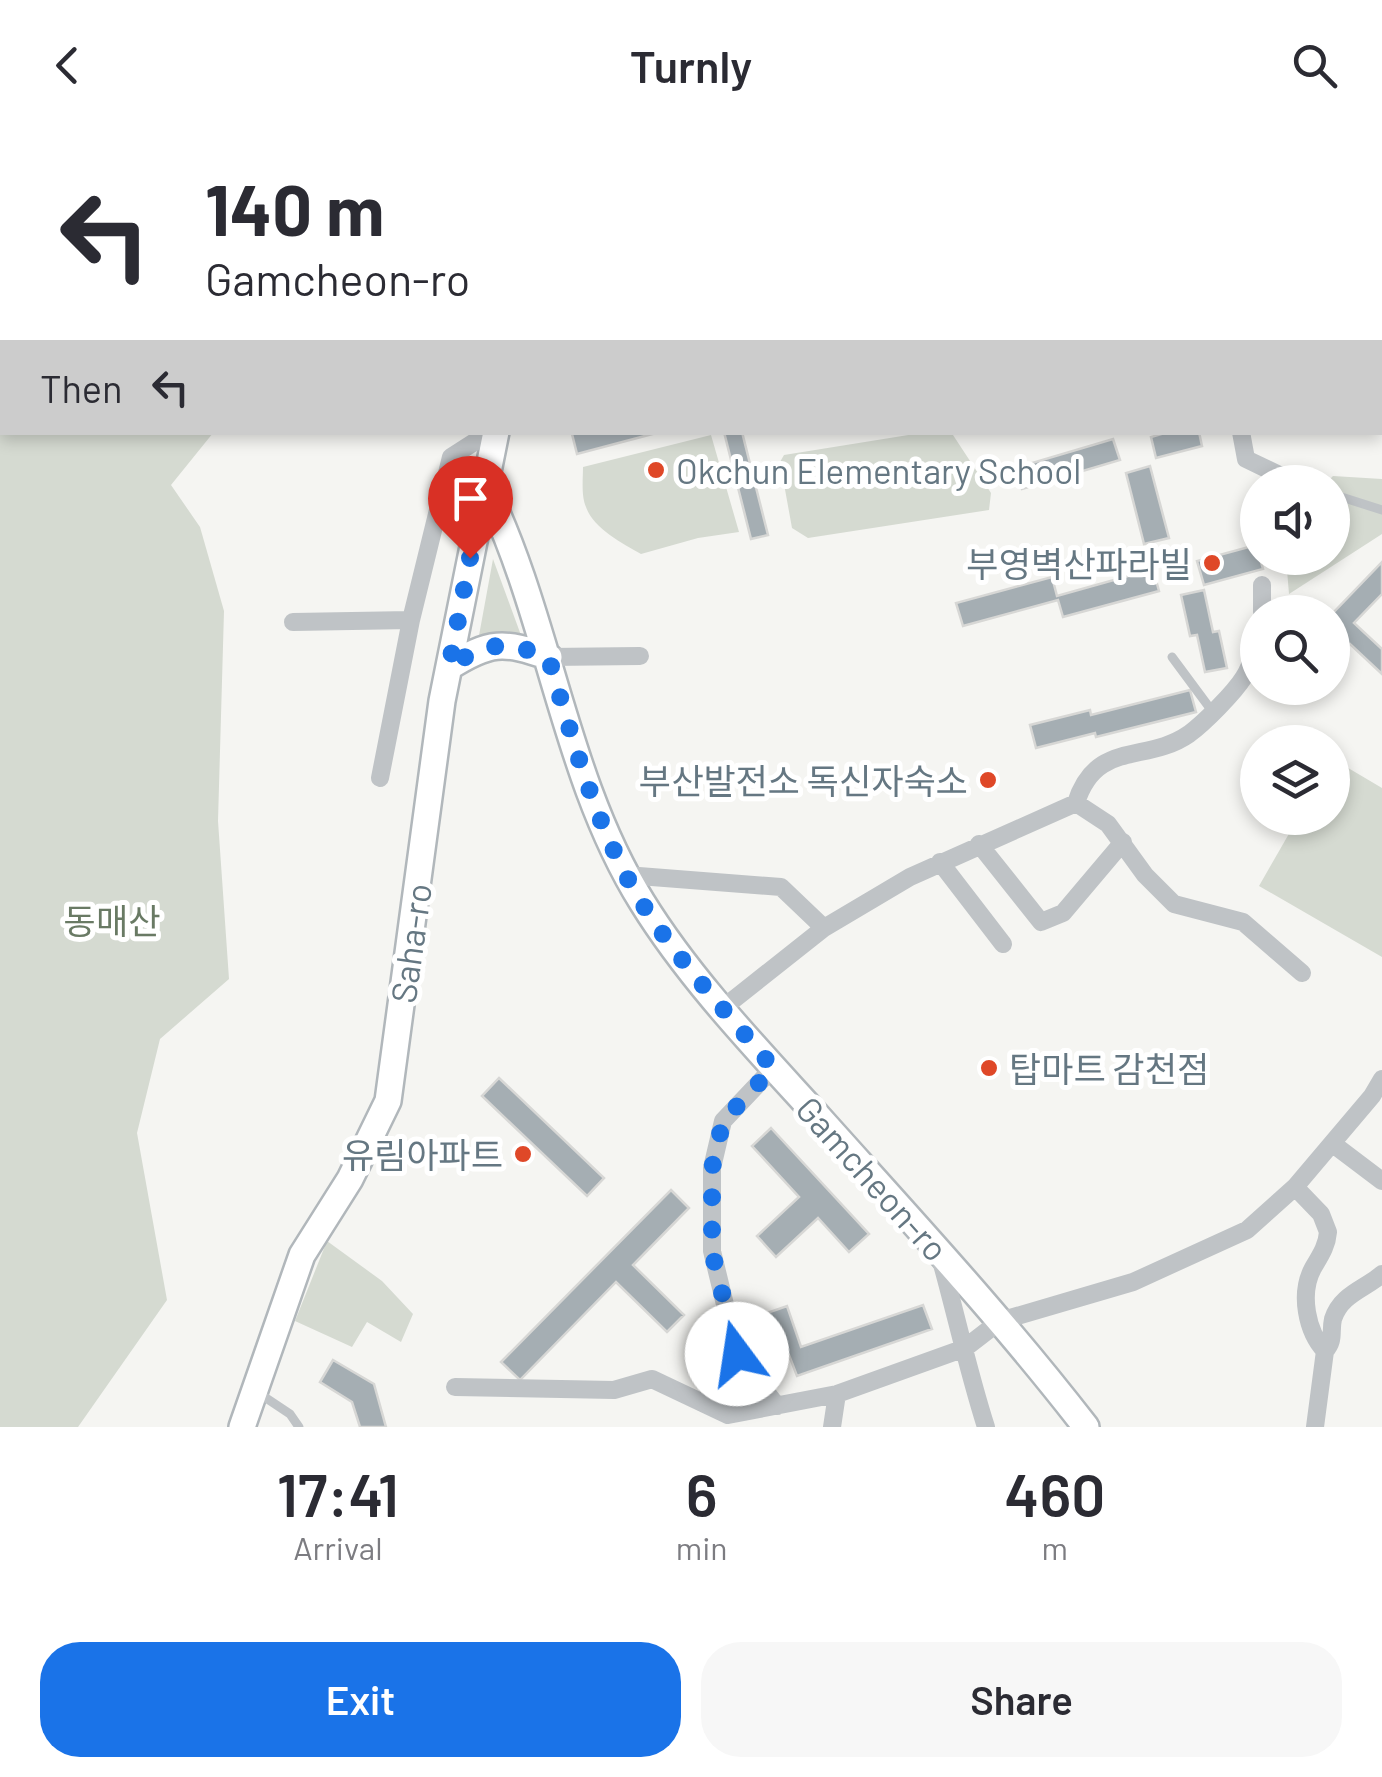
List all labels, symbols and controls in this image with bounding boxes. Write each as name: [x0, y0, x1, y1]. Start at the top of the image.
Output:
icon: back: [40, 38, 95, 93]
text: Turnly: [630, 38, 752, 92]
icon: search: [1287, 38, 1342, 93]
text: 140 m: [205, 166, 384, 250]
icon: left: [40, 170, 170, 300]
text: Gamcheon-ro: [205, 251, 470, 305]
icon: left: [143, 360, 198, 415]
text: Then: [40, 365, 123, 411]
place label: Okchun Elementary School: [676, 449, 1081, 491]
pin: [428, 456, 513, 559]
marker: Okchun Elementary School: [645, 459, 667, 481]
map controls: [1240, 465, 1350, 835]
button: sound: [1240, 465, 1350, 575]
icon: arrive: [443, 471, 498, 526]
place label: 부영벽산파라빌: [967, 542, 1192, 584]
marker: 부영벽산파라빌: [1201, 552, 1223, 574]
button: search: [1240, 595, 1350, 705]
button: layers: [1240, 725, 1350, 835]
place label: 부산발전소 독신자숙소: [639, 759, 968, 801]
marker: 부산발전소 독신자숙소: [977, 769, 999, 791]
street label: Saha-ro: [381, 880, 439, 1006]
park label: 동매산: [64, 899, 160, 941]
place label: 탑마트 감천점: [1009, 1047, 1209, 1089]
marker: 탑마트 감천점: [978, 1057, 1000, 1079]
street label: Gamcheon-ro: [788, 1087, 958, 1269]
place label: 유림아파트: [342, 1133, 503, 1175]
marker: 유림아파트: [512, 1143, 534, 1165]
position arrow: [685, 1302, 789, 1406]
text: 17:41: [277, 1457, 399, 1529]
text: 6: [686, 1457, 718, 1529]
text: 460: [1004, 1457, 1105, 1529]
text: Arrival: [293, 1528, 383, 1566]
text: min: [676, 1528, 728, 1566]
text: m: [1042, 1528, 1068, 1566]
button: Exit: [40, 1642, 681, 1757]
button: Share: [701, 1642, 1342, 1757]

